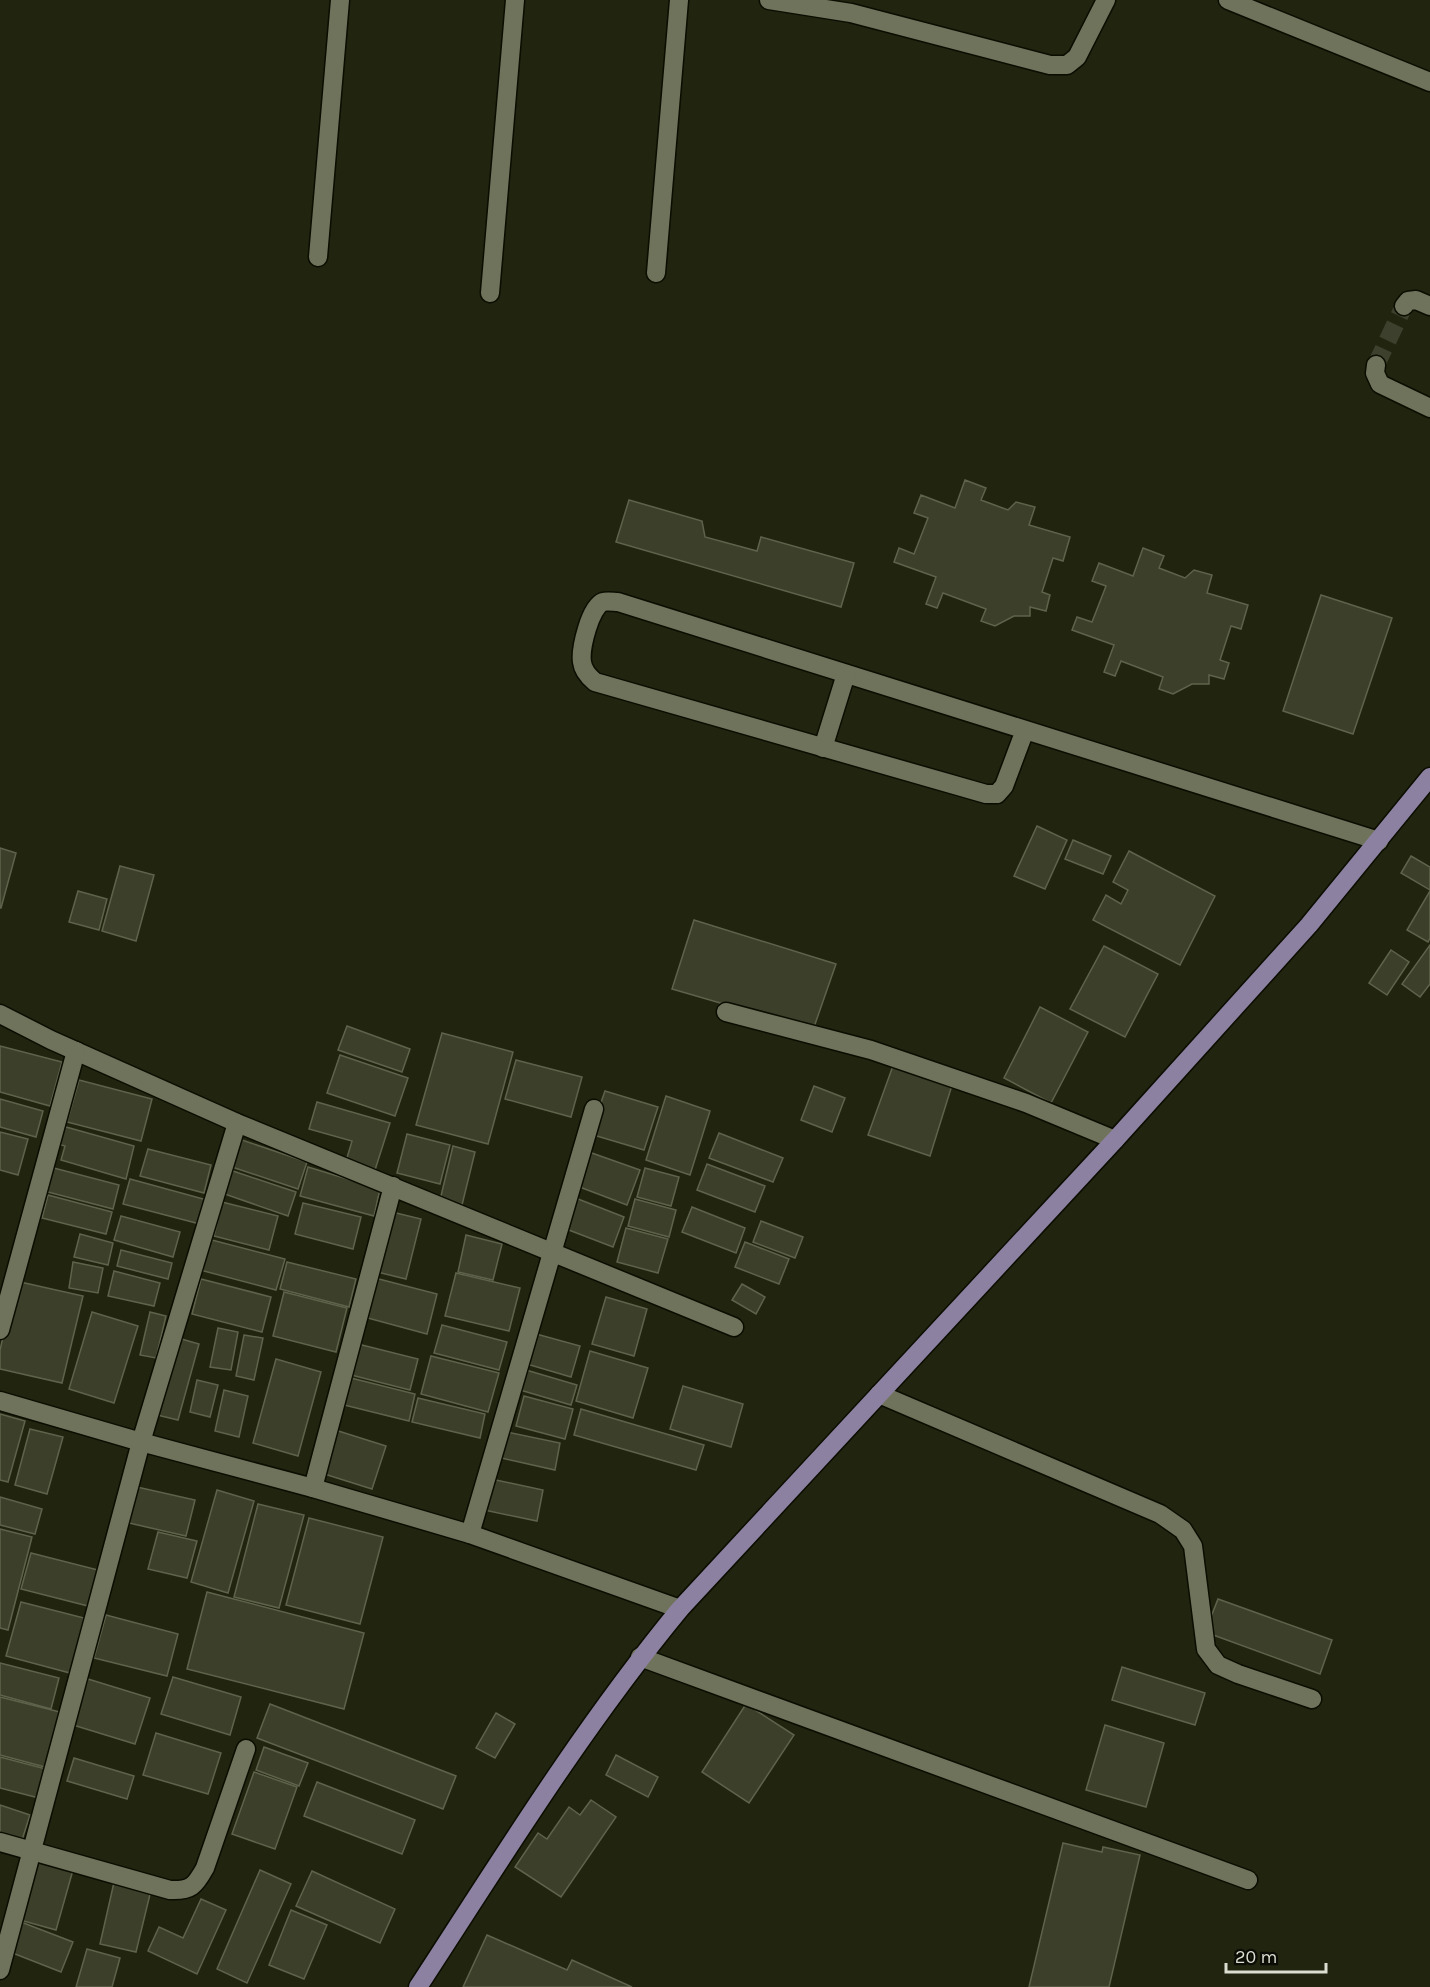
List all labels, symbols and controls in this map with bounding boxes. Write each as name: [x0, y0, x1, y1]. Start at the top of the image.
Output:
scale bar: [1226, 1936, 1326, 1974]
text: 20 m: [1235, 1946, 1277, 1968]

